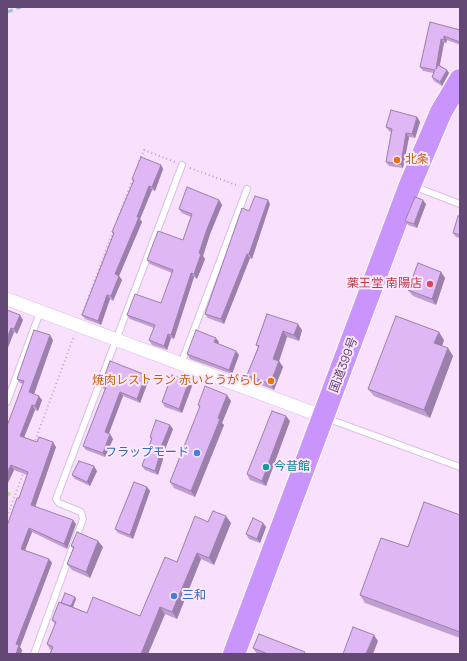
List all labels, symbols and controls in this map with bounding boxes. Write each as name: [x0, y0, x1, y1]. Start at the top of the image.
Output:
place label: 北条: [405, 153, 429, 167]
marker: 北条: [392, 155, 402, 165]
place label: 薬王堂 南陽店: [347, 277, 422, 291]
marker: 薬王堂 南陽店: [425, 279, 435, 289]
street label: 国道399号: [327, 335, 361, 395]
place label: 焼肉レストラン 赤いとうがらし: [92, 374, 263, 388]
marker: 焼肉レストラン 赤いとうがらし: [266, 376, 276, 386]
place label: フラップモード: [105, 446, 189, 460]
marker: フラップモード: [192, 448, 202, 458]
place label: 今昔館: [274, 460, 310, 474]
marker: 今昔館: [261, 462, 271, 472]
place label: 三和: [182, 589, 206, 603]
marker: 三和: [169, 591, 179, 601]

